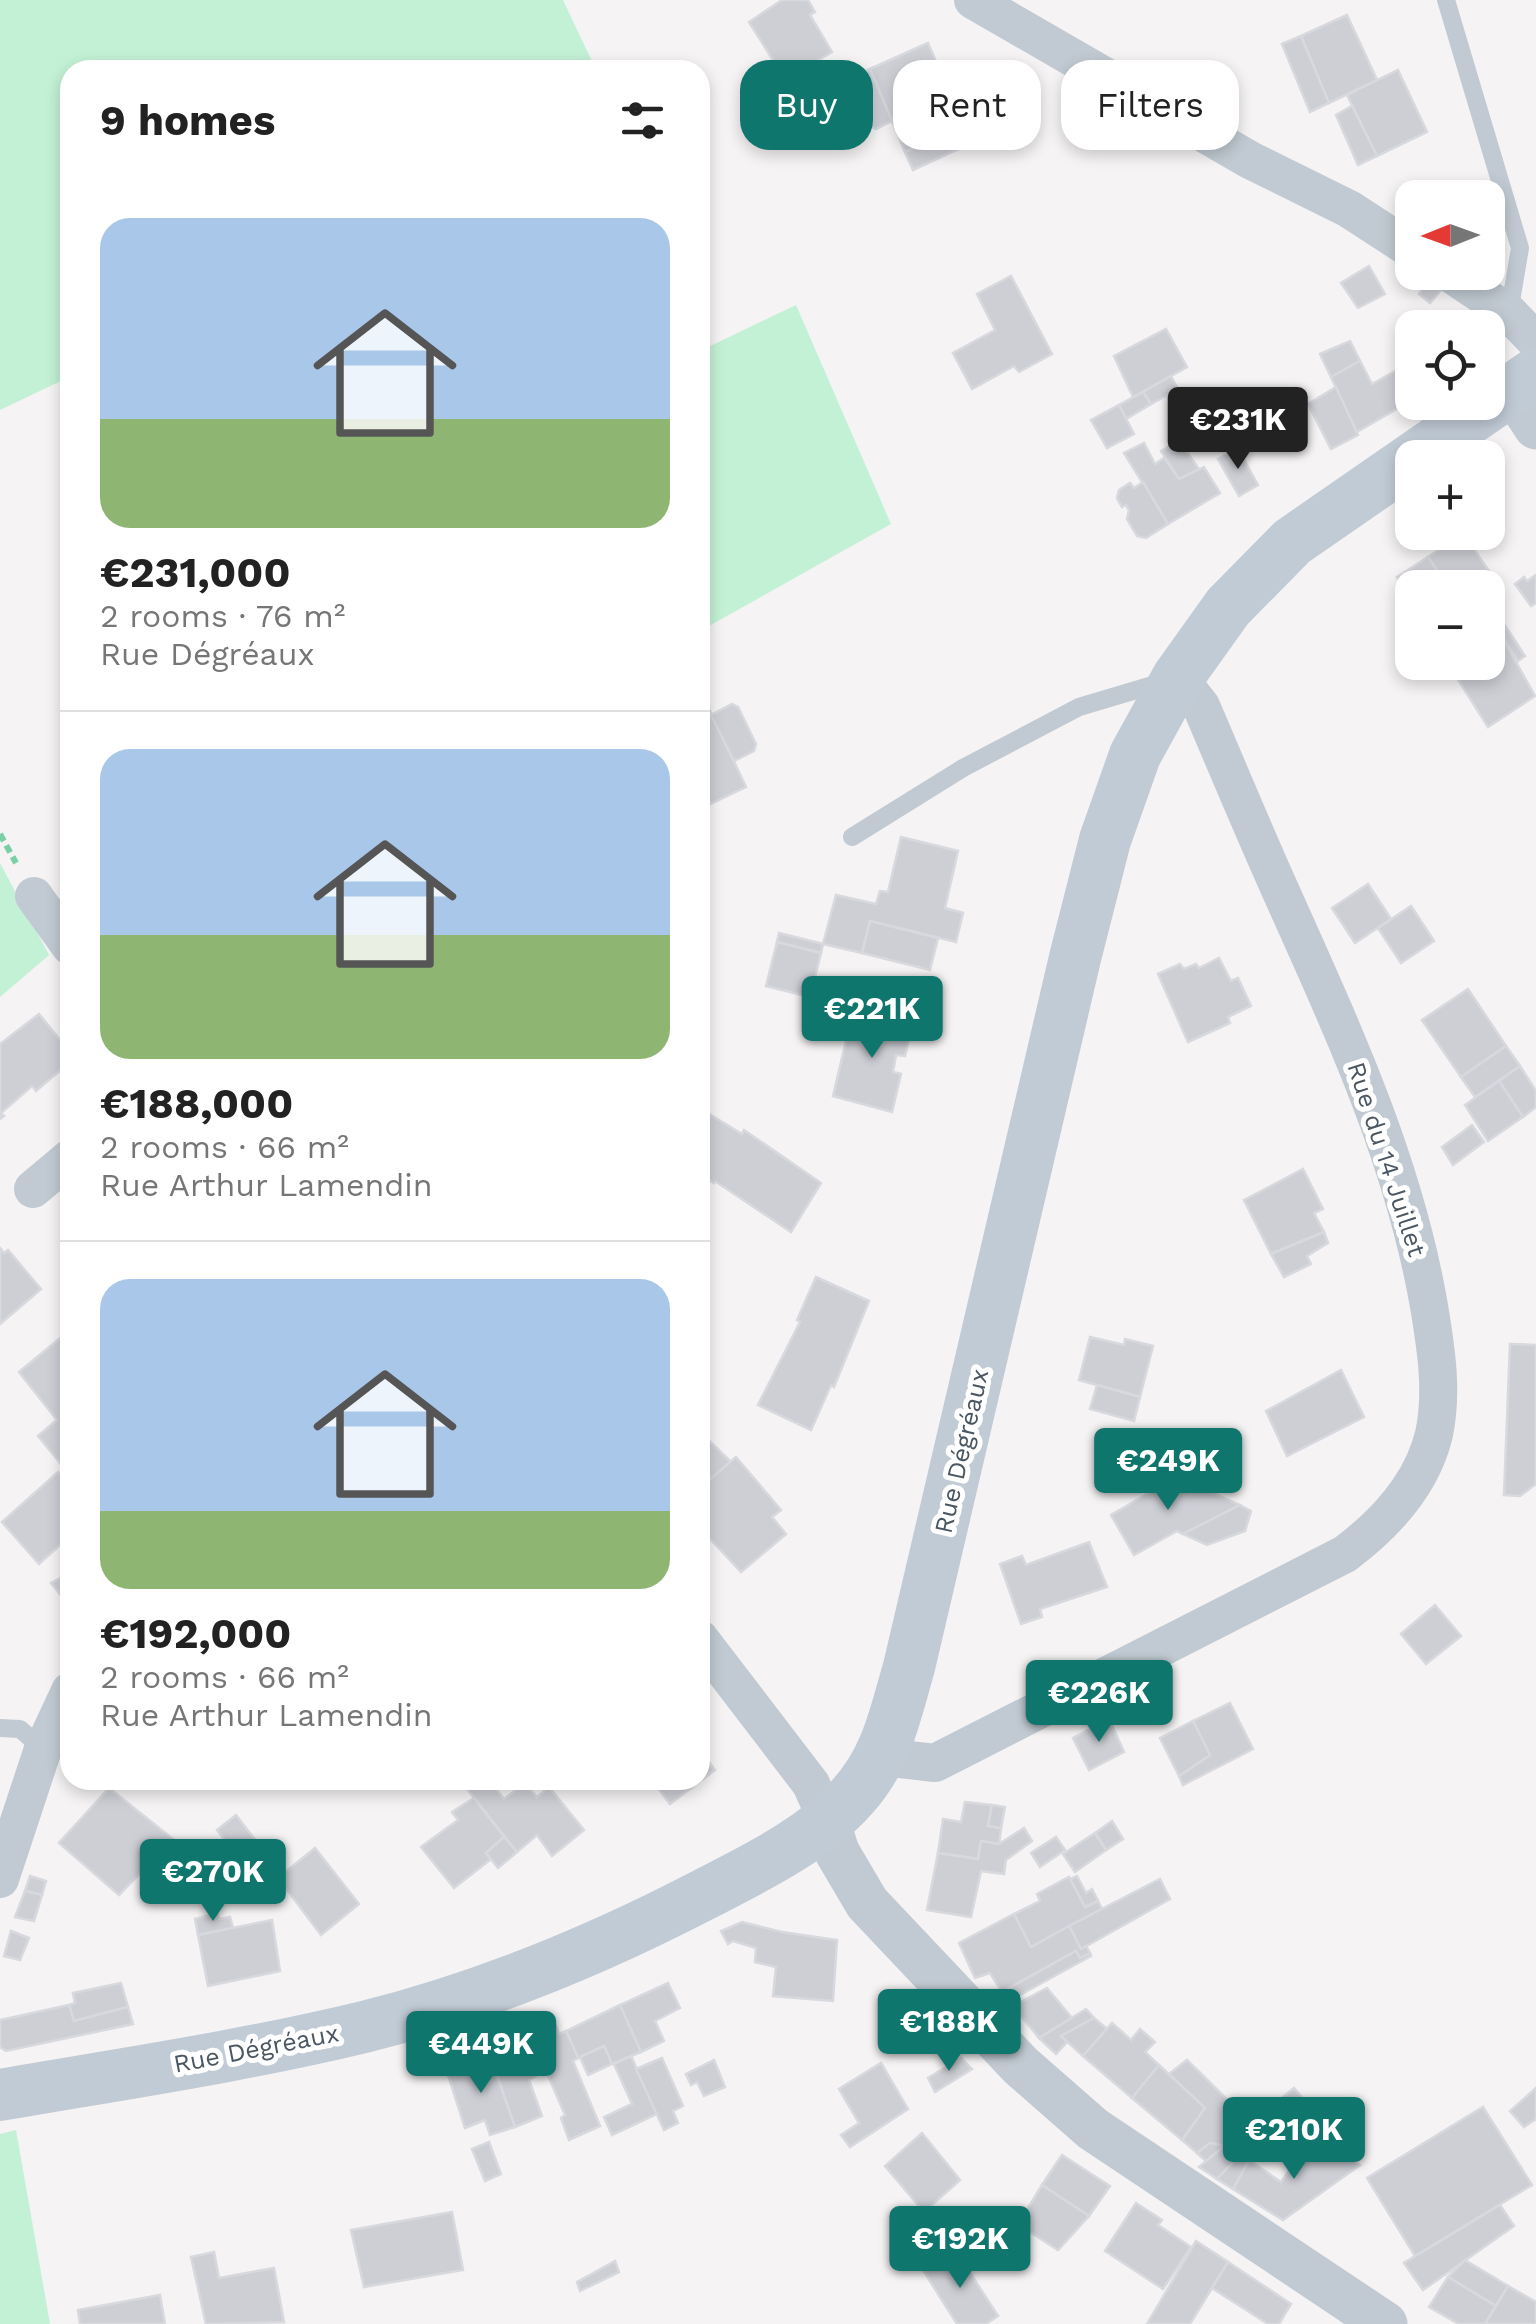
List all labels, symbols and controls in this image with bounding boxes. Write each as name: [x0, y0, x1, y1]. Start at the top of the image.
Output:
chip: Buy: [740, 60, 873, 150]
chip: Rent: [893, 60, 1041, 150]
chip: Filters: [1061, 60, 1239, 150]
icon: filters: [615, 93, 670, 148]
text: 9 homes: [100, 96, 275, 145]
north arrow: [1395, 180, 1505, 290]
map controls: [1395, 180, 1505, 680]
icon: home: [295, 283, 475, 463]
button: locate: [1395, 310, 1505, 420]
pin: €231K: [1168, 387, 1308, 472]
text: €231K: [1190, 400, 1286, 438]
button: +: [1395, 440, 1505, 550]
text: €231,000: [100, 548, 290, 597]
button: −: [1395, 570, 1505, 680]
text: 2 rooms · 76 m²: [100, 597, 346, 635]
text: Rue Dégréaux: [100, 635, 315, 673]
icon: home: [295, 814, 475, 994]
pin: €221K: [802, 976, 942, 1061]
text: €221K: [824, 989, 920, 1027]
street label: Rue du 14 Juillet: [1341, 1058, 1432, 1260]
text: €188,000: [100, 1079, 293, 1128]
text: 2 rooms · 66 m²: [100, 1128, 349, 1166]
text: Rue Arthur Lamendin: [100, 1166, 433, 1204]
icon: home: [295, 1344, 475, 1524]
street label: Rue Dégréaux: [929, 1366, 994, 1536]
pin: €249K: [1098, 1428, 1238, 1513]
text: €249K: [1116, 1441, 1220, 1479]
text: €192,000: [100, 1609, 291, 1658]
text: 2 rooms · 66 m²: [100, 1658, 349, 1696]
pin: €226K: [1029, 1660, 1169, 1745]
text: €226K: [1048, 1673, 1150, 1711]
text: Rue Arthur Lamendin: [100, 1696, 433, 1734]
pin: €270K: [143, 1839, 283, 1924]
text: €270K: [162, 1852, 264, 1890]
pin: €188K: [879, 1989, 1019, 2074]
text: €188K: [900, 2002, 998, 2040]
pin: €449K: [411, 2011, 551, 2096]
street label: Rue Dégréaux: [171, 2018, 341, 2079]
text: €449K: [428, 2024, 534, 2062]
pin: €210K: [1224, 2097, 1364, 2182]
text: €210K: [1245, 2110, 1343, 2148]
pin: €192K: [890, 2206, 1030, 2291]
text: €192K: [911, 2219, 1009, 2257]

